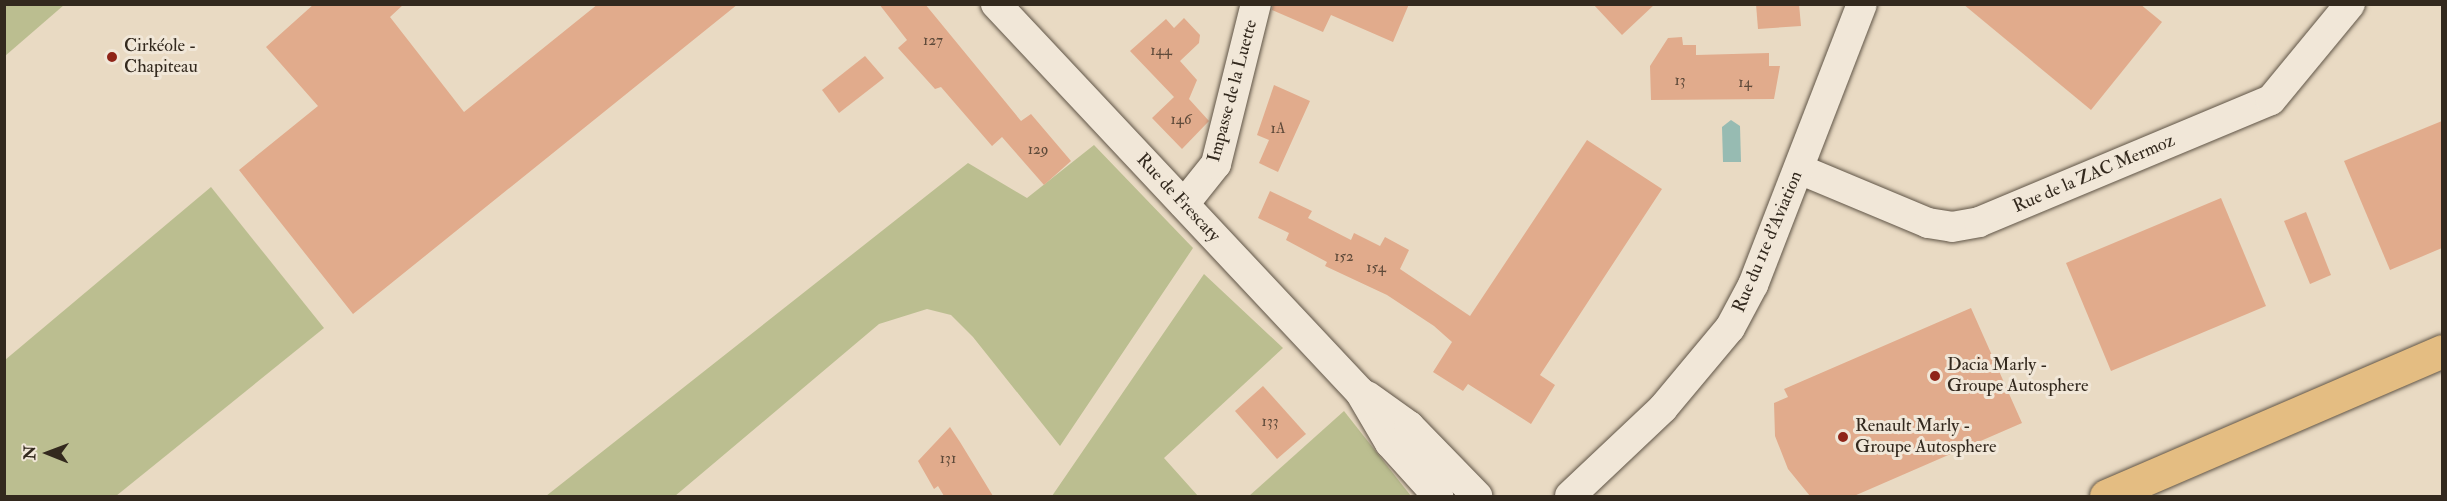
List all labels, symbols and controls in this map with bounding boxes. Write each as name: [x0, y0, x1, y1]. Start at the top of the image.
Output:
street label: Impasse de la Luette: [1204, 18, 1262, 164]
house number: 127: [923, 32, 943, 50]
place label: Cirkéole - Chapiteau: [124, 36, 198, 78]
house number: 144: [1150, 42, 1172, 60]
marker: Cirkéole - Chapiteau: [105, 50, 119, 64]
house number: 13: [1674, 72, 1686, 90]
house number: 14: [1738, 74, 1752, 92]
house number: 146: [1171, 111, 1191, 129]
house number: 1A: [1271, 120, 1285, 138]
street label: Rue de la ZAC Mermoz: [2010, 130, 2178, 218]
house number: 129: [1028, 141, 1048, 159]
street label: Rue de Frescaty: [1132, 149, 1224, 247]
street label: Rue du 11e d'Aviation: [1728, 168, 1808, 316]
house number: 152: [1334, 248, 1354, 266]
house number: 154: [1366, 259, 1386, 277]
place label: Dacia Marly - Groupe Autosphere: [1947, 355, 2089, 398]
marker: Dacia Marly - Groupe Autosphere: [1928, 369, 1942, 383]
house number: 133: [1262, 413, 1278, 431]
place label: Renault Marly - Groupe Autosphere: [1855, 416, 1997, 458]
north arrow: [18, 423, 78, 483]
marker: Renault Marly - Groupe Autosphere: [1836, 430, 1850, 444]
text: N: [20, 445, 40, 460]
house number: 131: [940, 450, 956, 468]

